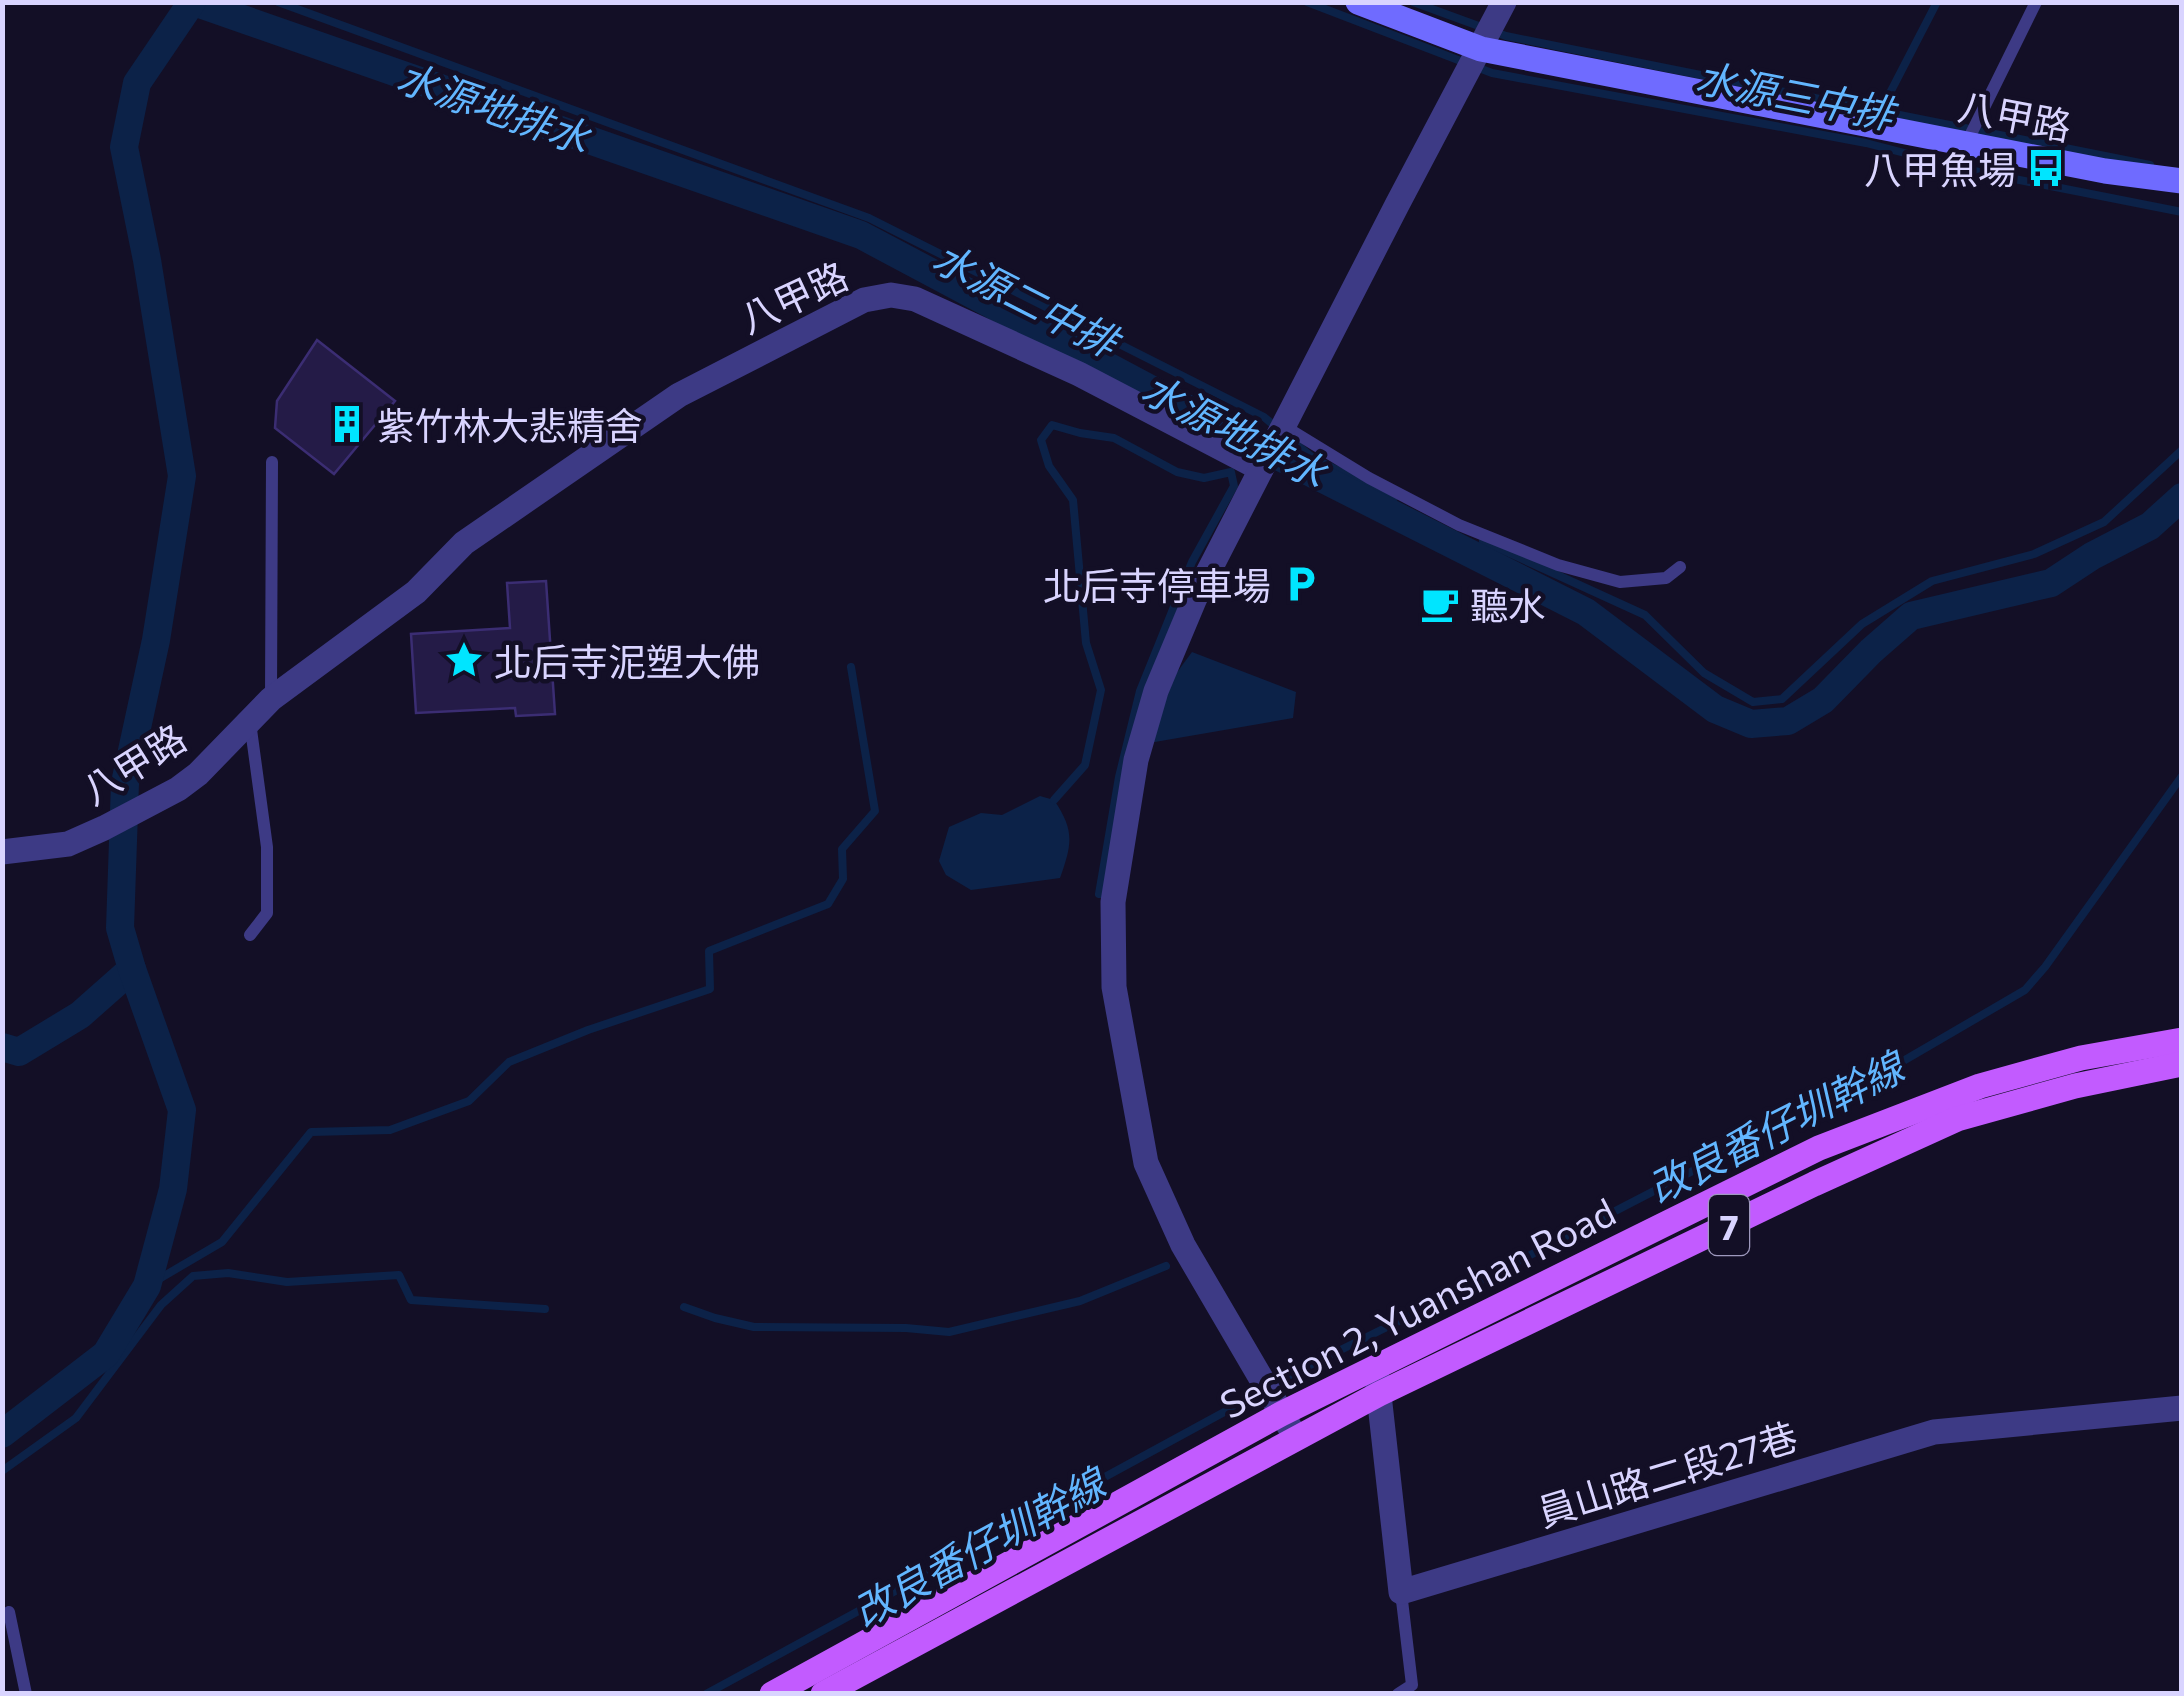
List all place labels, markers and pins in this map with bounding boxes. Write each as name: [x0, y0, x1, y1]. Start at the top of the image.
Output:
place label: 八甲魚場: [1864, 145, 2016, 192]
bus stop icon: 八甲魚場: [2025, 147, 2067, 189]
place label: 紫竹林大悲精舍: [377, 401, 643, 448]
building icon: 紫竹林大悲精舍: [326, 403, 368, 445]
place label: 北后寺停車場: [1043, 561, 1271, 608]
parking icon: 北后寺停車場: [1280, 563, 1322, 605]
place label: 聽水: [1470, 581, 1546, 628]
cafe icon: 聽水: [1419, 583, 1461, 625]
place label: 北后寺泥塑大佛: [494, 637, 760, 684]
place icon: 北后寺泥塑大佛: [443, 639, 485, 681]

